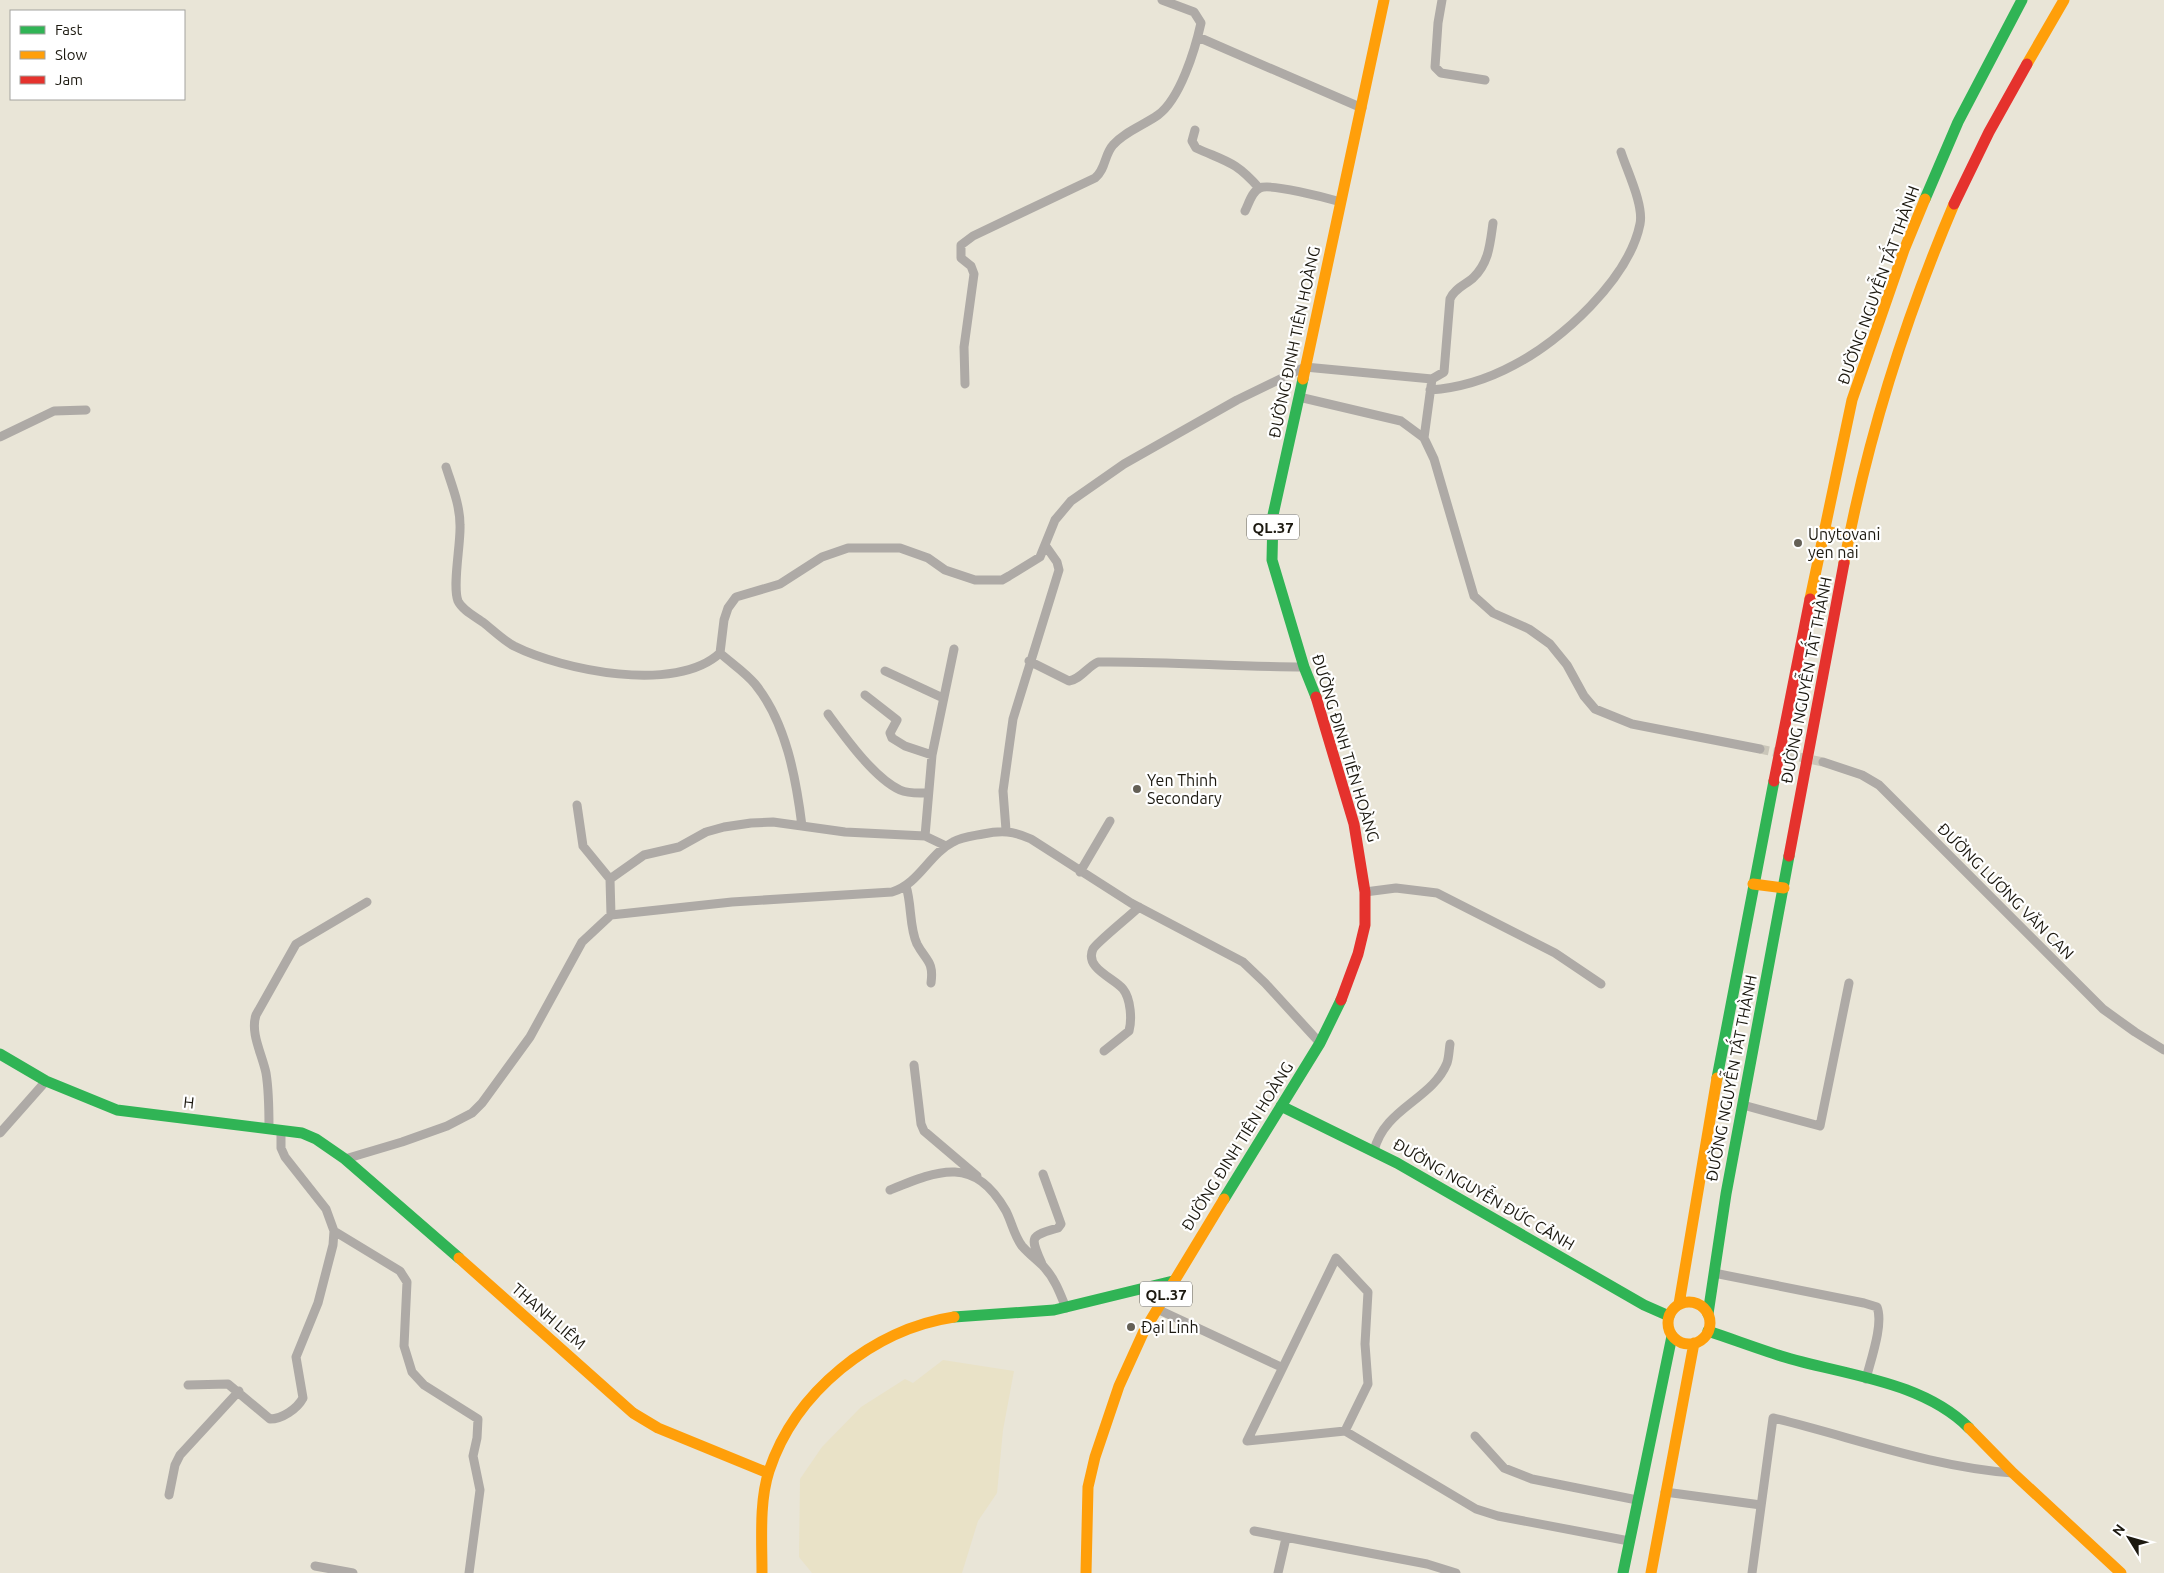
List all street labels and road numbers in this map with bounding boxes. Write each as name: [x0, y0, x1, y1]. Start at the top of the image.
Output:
street label: ĐƯỜNG NGUYỄN TẤT THÀNH: [1829, 181, 1922, 387]
street label: ĐƯỜNG ĐINH TIÊN HOÀNG: [1263, 244, 1323, 440]
road number: QL.37: [1247, 514, 1299, 540]
street label: ĐƯỜNG NGUYỄN TẤT THÀNH: [1772, 574, 1835, 785]
street label: ĐƯỜNG ĐINH TIÊN HOÀNG: [1309, 651, 1385, 844]
street label: ĐƯỜNG LƯƠNG VĂN CAN: [1934, 818, 2079, 963]
street label: ĐƯỜNG NGUYỄN TẤT THÀNH: [1697, 972, 1760, 1183]
street label: ĐƯỜNG ĐINH TIÊN HOÀNG: [1176, 1057, 1296, 1234]
street label: H: [183, 1092, 195, 1112]
street label: ĐƯỜNG NGUYỄN ĐỨC CẢNH: [1390, 1130, 1581, 1253]
street label: THANH LIÊM: [508, 1278, 590, 1353]
road number: QL.37: [1140, 1282, 1192, 1306]

